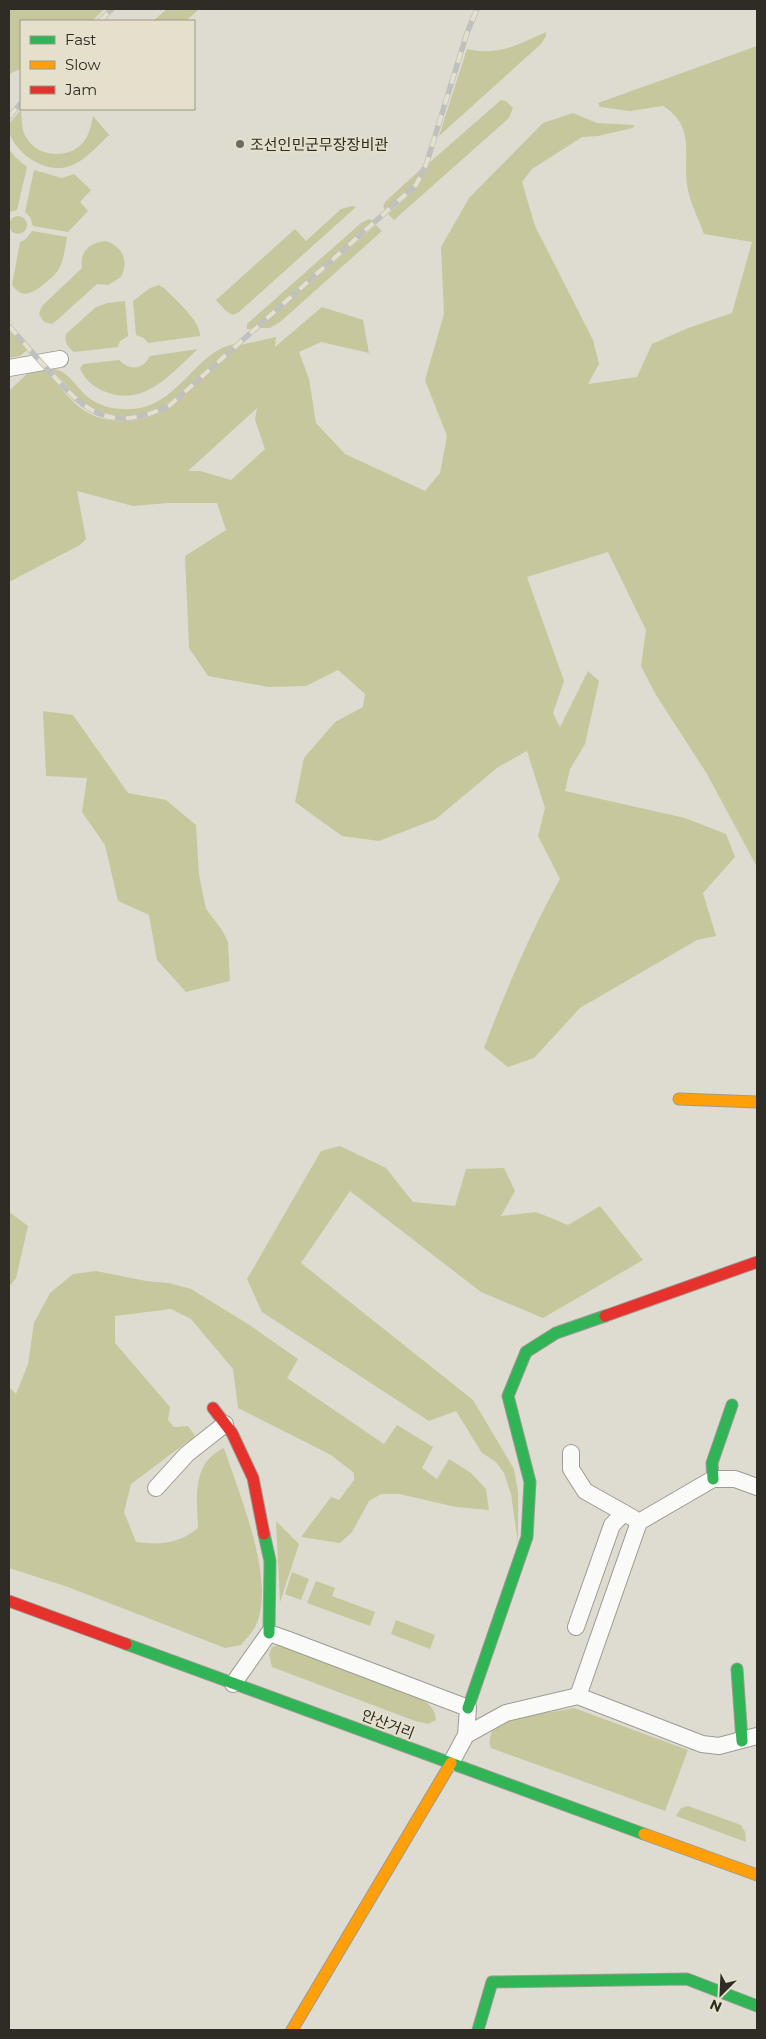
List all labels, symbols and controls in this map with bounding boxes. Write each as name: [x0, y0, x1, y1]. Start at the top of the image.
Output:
legend: [20, 20, 195, 110]
text: Fast: [65, 30, 96, 49]
text: Slow: [65, 55, 101, 74]
text: Jam: [64, 80, 97, 99]
place label: 조선인민군무장장비관: [250, 135, 388, 154]
marker: 조선인민군무장장비관: [234, 138, 246, 150]
street label: 안산거리: [359, 1705, 417, 1743]
north arrow: [696, 1969, 746, 2019]
text: N: [707, 1995, 725, 2016]

